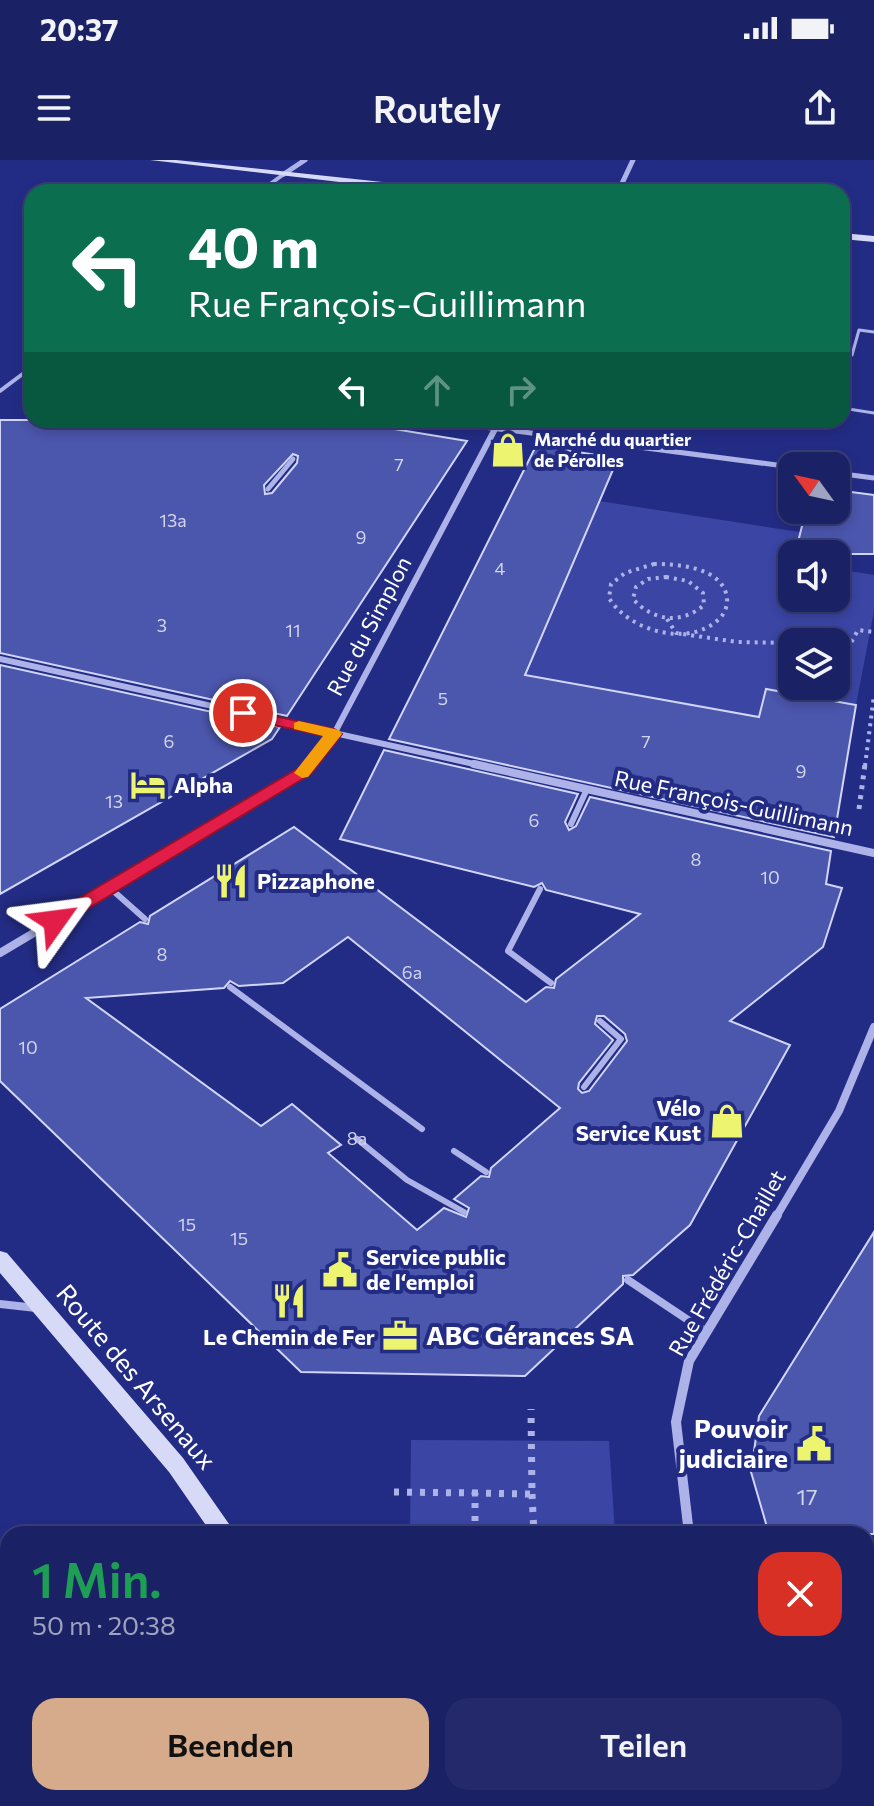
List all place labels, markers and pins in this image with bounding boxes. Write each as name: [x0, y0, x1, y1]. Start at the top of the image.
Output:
place label: Marché du quartier de Pérolles: [534, 428, 692, 471]
shop icon: Marché du quartier de Pérolles: [489, 431, 527, 469]
pin: [209, 679, 277, 747]
hotel icon: Alpha: [129, 766, 167, 804]
place label: Alpha: [174, 771, 233, 798]
restaurant icon: Pizzaphone: [212, 862, 250, 900]
place label: Pizzaphone: [257, 867, 375, 894]
place label: Vélo Service Kust: [576, 1094, 701, 1146]
shop icon: Vélo Service Kust: [708, 1102, 746, 1140]
place label: Service public de l‘emploi: [366, 1243, 506, 1295]
public building icon: Service public de l‘emploi: [321, 1251, 359, 1289]
restaurant icon: Le Chemin de Fer: [270, 1282, 308, 1320]
office icon: ABC Gérances SA: [381, 1317, 419, 1355]
place label: ABC Gérances SA: [426, 1319, 634, 1350]
place label: Le Chemin de Fer: [203, 1323, 375, 1350]
place label: Pouvoir judiciaire: [678, 1412, 788, 1473]
public building icon: Pouvoir judiciaire: [795, 1425, 833, 1463]

